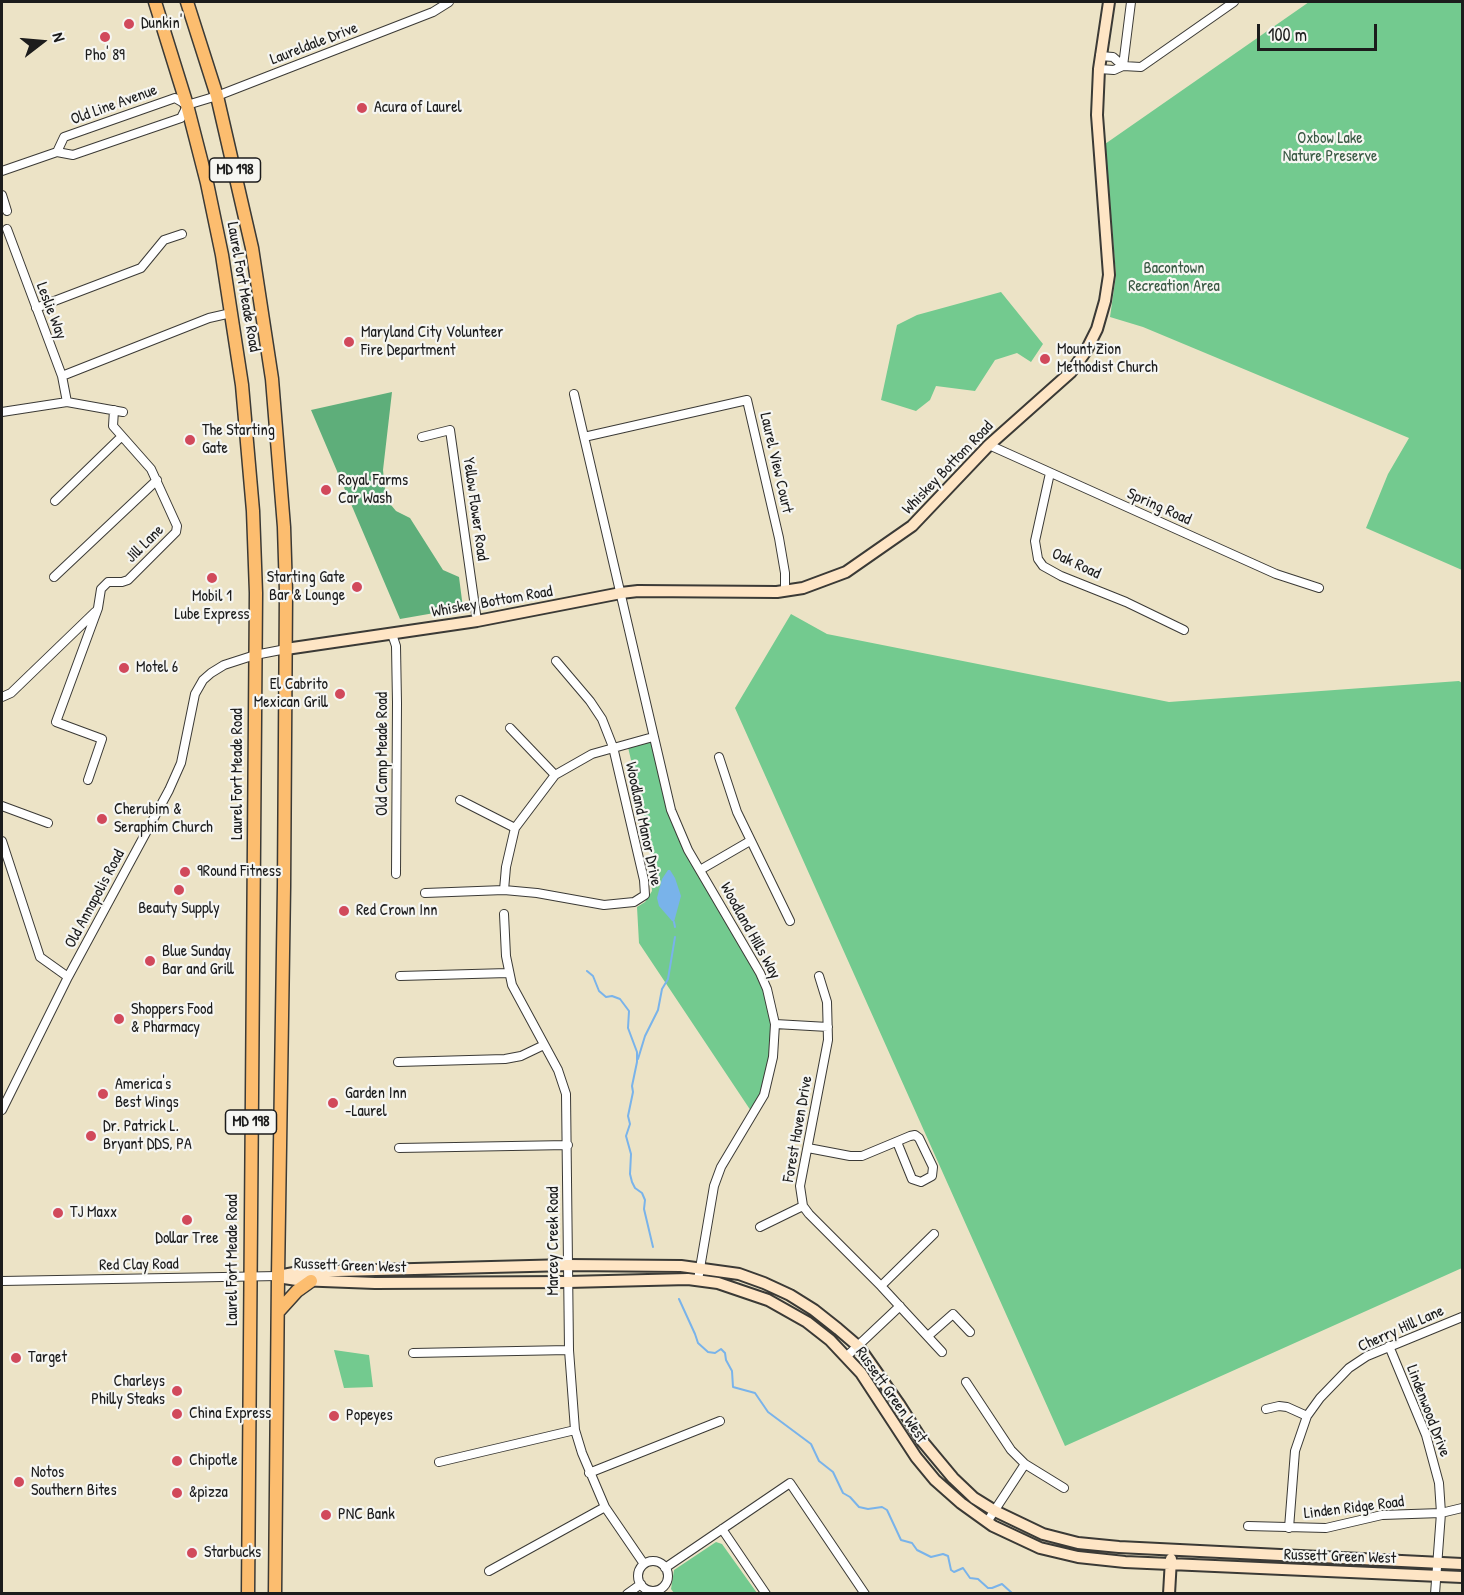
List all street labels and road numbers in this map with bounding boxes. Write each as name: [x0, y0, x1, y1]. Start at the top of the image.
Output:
street label: Laureldale Drive: [267, 18, 361, 70]
street label: Old Line Avenue: [68, 81, 160, 129]
road number: MD 198: [210, 158, 260, 182]
street label: Laurel Fort Meade Road: [222, 221, 264, 353]
street label: Leslie Way: [31, 280, 71, 342]
street label: Laurel View Court: [755, 411, 797, 515]
street label: Whiskey Bottom Road: [899, 417, 997, 519]
street label: Yellow Flower Road: [458, 456, 492, 562]
street label: Spring Road: [1124, 484, 1194, 530]
street label: Jill Lane: [122, 521, 168, 567]
street label: Oak Road: [1049, 544, 1103, 584]
street label: Whiskey Bottom Road: [430, 582, 554, 622]
street label: Old Camp Meade Road: [373, 692, 393, 816]
street label: Laurel Fort Meade Road: [228, 708, 248, 840]
street label: Woodland Manor Drive: [621, 760, 665, 888]
street label: Old Annapolis Road: [61, 846, 129, 952]
street label: Woodland Hills Way: [716, 879, 784, 983]
street label: Forest Haven Drive: [779, 1074, 817, 1184]
road number: MD 198: [226, 1110, 276, 1134]
street label: Marcey Creek Road: [544, 1186, 564, 1296]
street label: Laurel Fort Meade Road: [223, 1194, 243, 1326]
street label: Russett Green West: [293, 1254, 407, 1278]
street label: Red Clay Road: [99, 1255, 179, 1275]
street label: Cherry Hill Lane: [1355, 1302, 1447, 1356]
street label: Russett Green West: [851, 1343, 931, 1447]
street label: Lindenwood Drive: [1402, 1362, 1454, 1460]
street label: Linden Ridge Road: [1303, 1492, 1405, 1524]
street label: Russett Green West: [1283, 1545, 1397, 1569]

